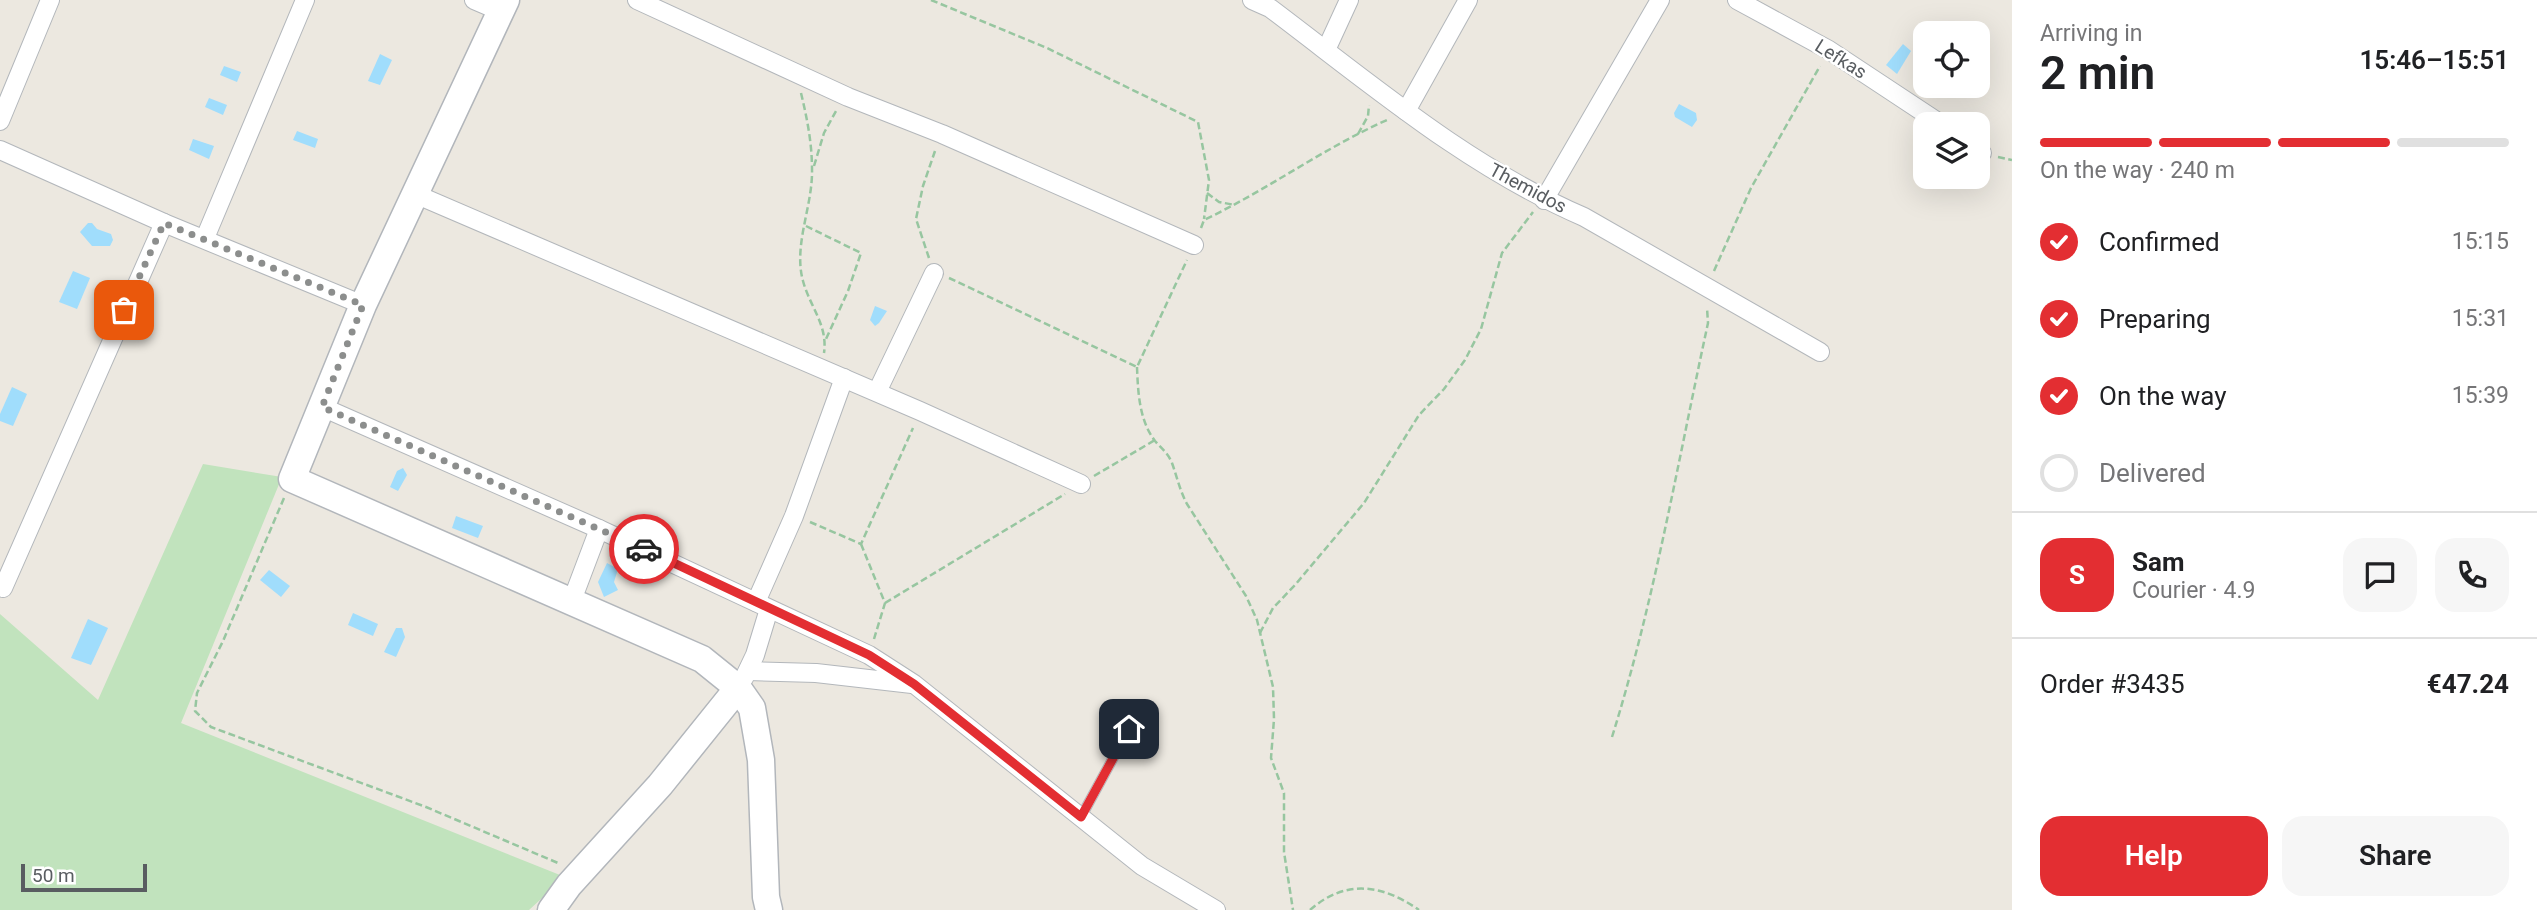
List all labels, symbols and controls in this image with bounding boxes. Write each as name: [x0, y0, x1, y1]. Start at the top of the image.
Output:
text: Arriving in: [2040, 20, 2143, 47]
map controls: [1913, 21, 1990, 189]
button: locate: [1913, 21, 1990, 98]
street label: Lefkas: [1811, 34, 1871, 84]
text: 15:46–15:51: [2359, 45, 2509, 75]
text: 2 min: [2040, 46, 2155, 100]
button: layers: [1913, 112, 1990, 189]
text: On the way · 240 m: [2040, 157, 2235, 184]
street label: Themidos: [1485, 158, 1571, 218]
icon: check: [2040, 223, 2078, 261]
text: Confirmed: [2099, 227, 2220, 257]
text: 15:15: [2452, 228, 2509, 255]
pin: [94, 280, 154, 340]
icon: bag: [105, 291, 143, 329]
icon: check: [2040, 300, 2078, 338]
text: Preparing: [2099, 304, 2211, 334]
text: 15:31: [2452, 305, 2509, 332]
icon: check: [2040, 377, 2078, 415]
text: On the way: [2099, 381, 2227, 411]
text: 15:39: [2452, 382, 2509, 409]
text: Delivered: [2099, 458, 2206, 488]
courier: [609, 514, 679, 584]
icon: car: [625, 530, 663, 568]
button: chat: [2343, 538, 2417, 612]
button: phone: [2435, 538, 2509, 612]
text: Sam: [2132, 547, 2184, 577]
text: S: [2069, 560, 2085, 590]
text: Courier · 4.9: [2132, 577, 2255, 604]
text: Order #3435: [2040, 669, 2185, 699]
text: €47.24: [2427, 669, 2509, 699]
pin: [1099, 699, 1159, 759]
icon: home: [1110, 710, 1148, 748]
button: Help: [2040, 816, 2268, 896]
button: Share: [2282, 816, 2509, 896]
scale bar: [21, 861, 147, 893]
text: 50 m: [32, 864, 75, 887]

